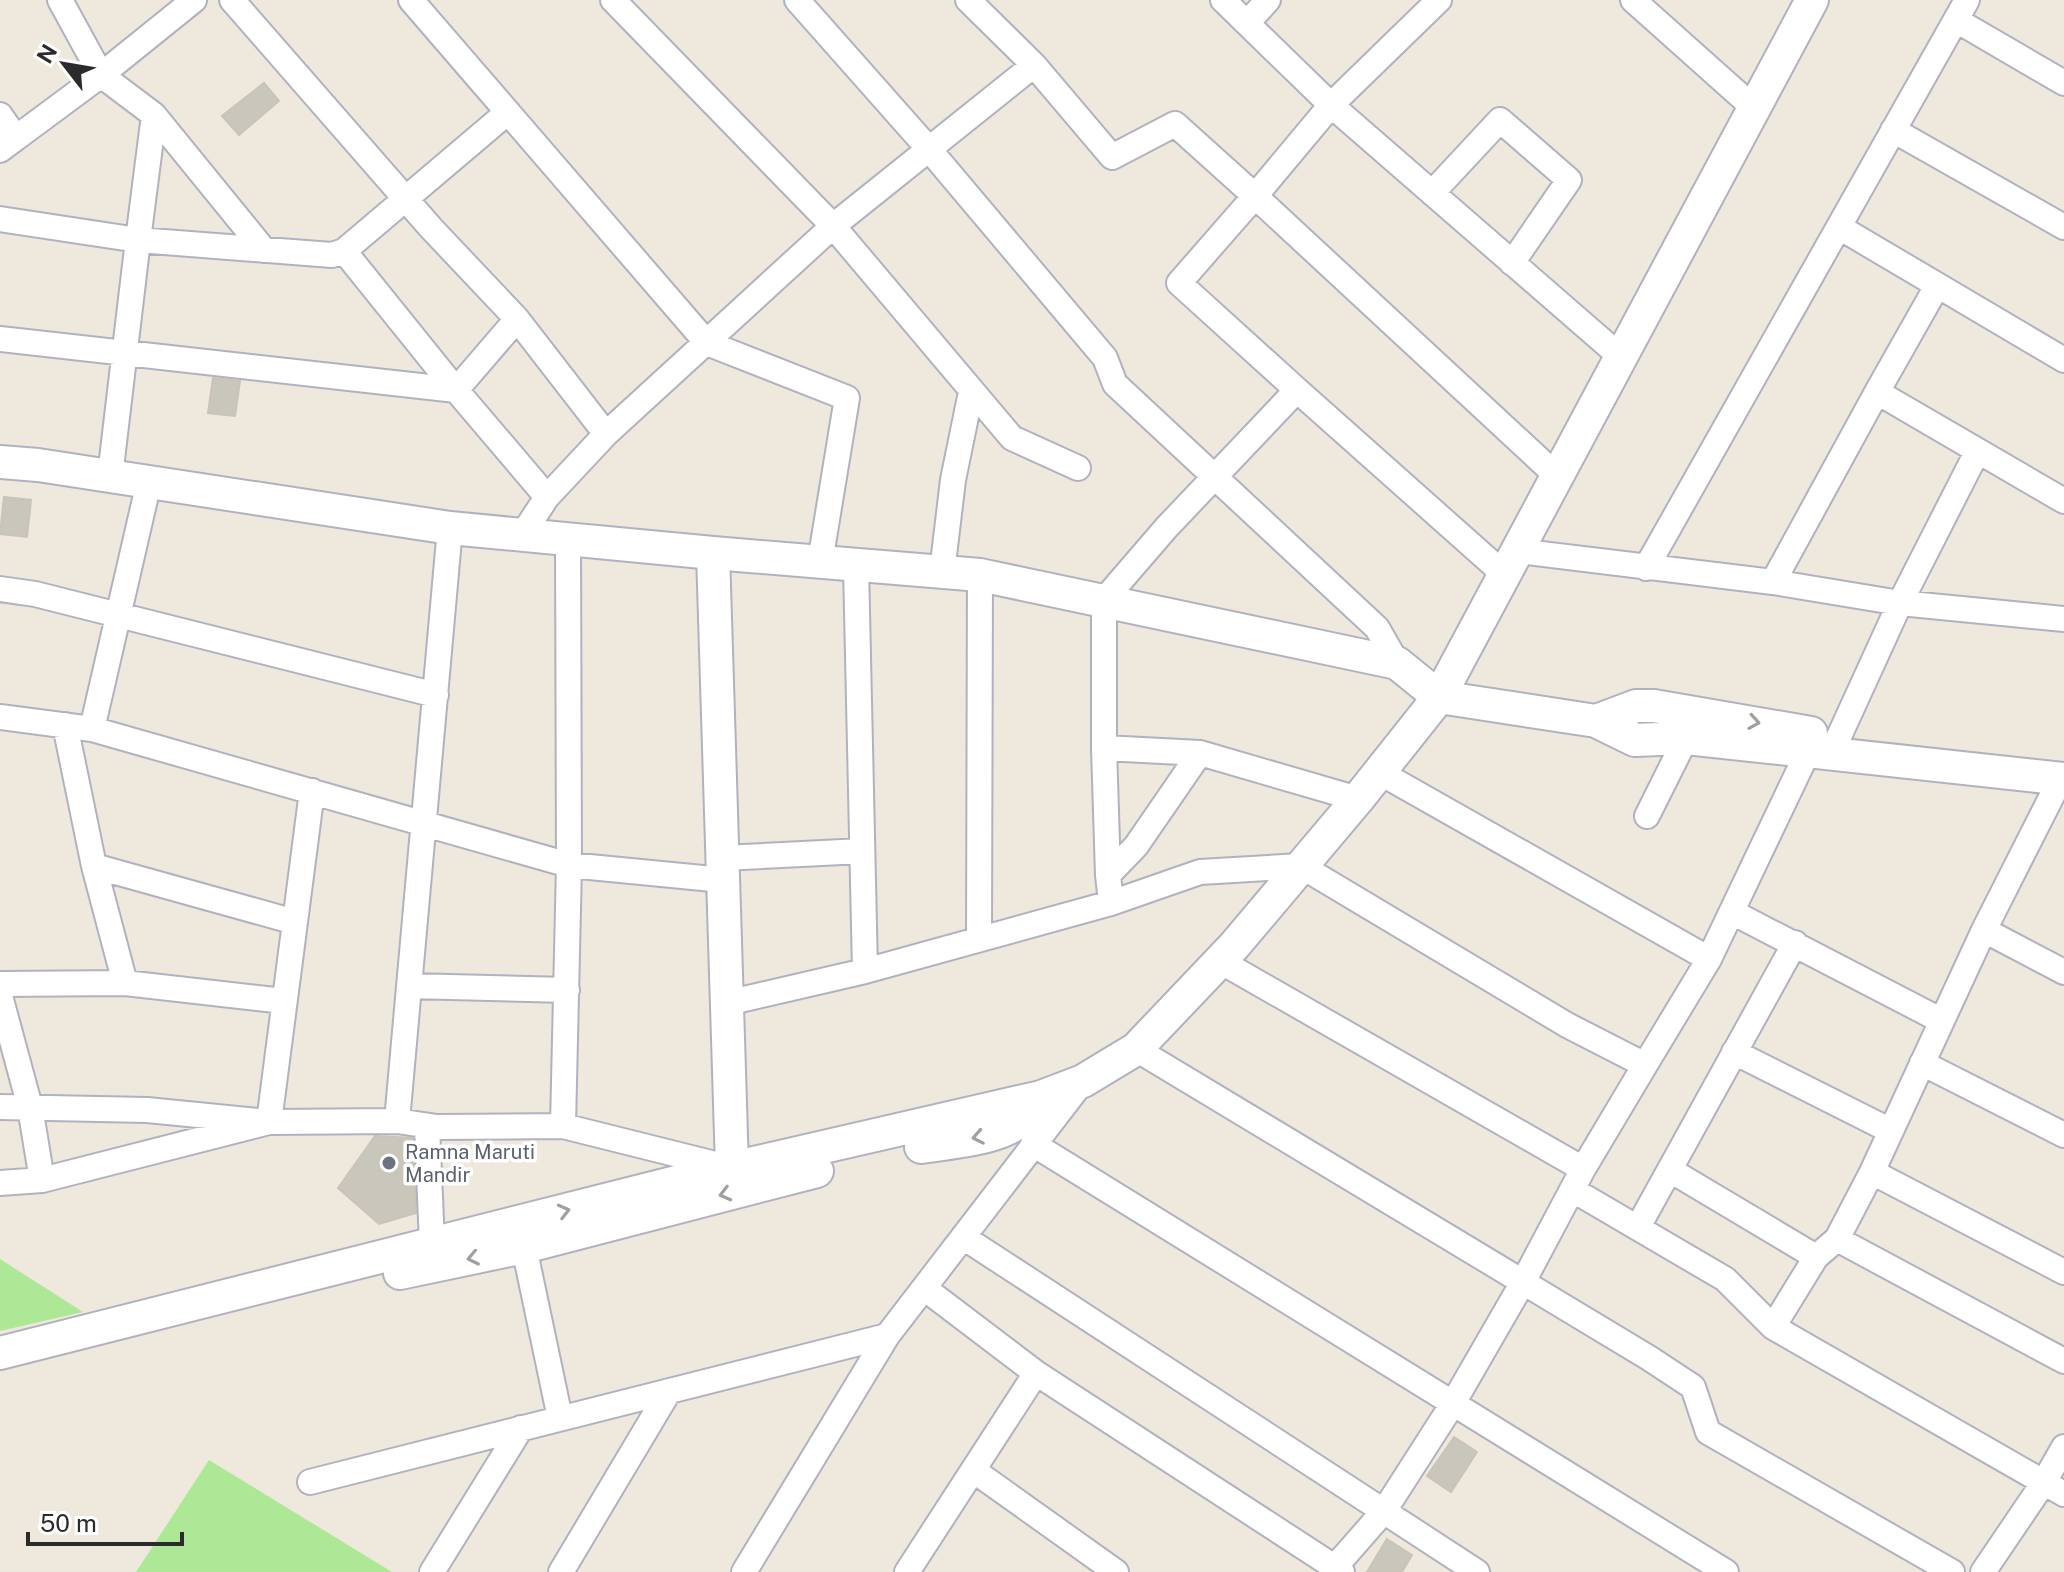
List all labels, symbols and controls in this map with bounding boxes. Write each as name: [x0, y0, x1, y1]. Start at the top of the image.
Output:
north arrow: [24, 24, 104, 104]
text: N: [31, 40, 62, 68]
one-way arrow: [1747, 713, 1760, 730]
one-way arrow: [972, 1127, 985, 1144]
place label: Ramna Maruti Mandir: [405, 1140, 535, 1187]
marker: Ramna Maruti Mandir: [380, 1154, 398, 1172]
one-way arrow: [719, 1185, 732, 1202]
one-way arrow: [557, 1203, 571, 1220]
one-way arrow: [467, 1249, 480, 1266]
scale bar: [28, 1496, 182, 1546]
text: 50 m: [40, 1509, 97, 1537]

